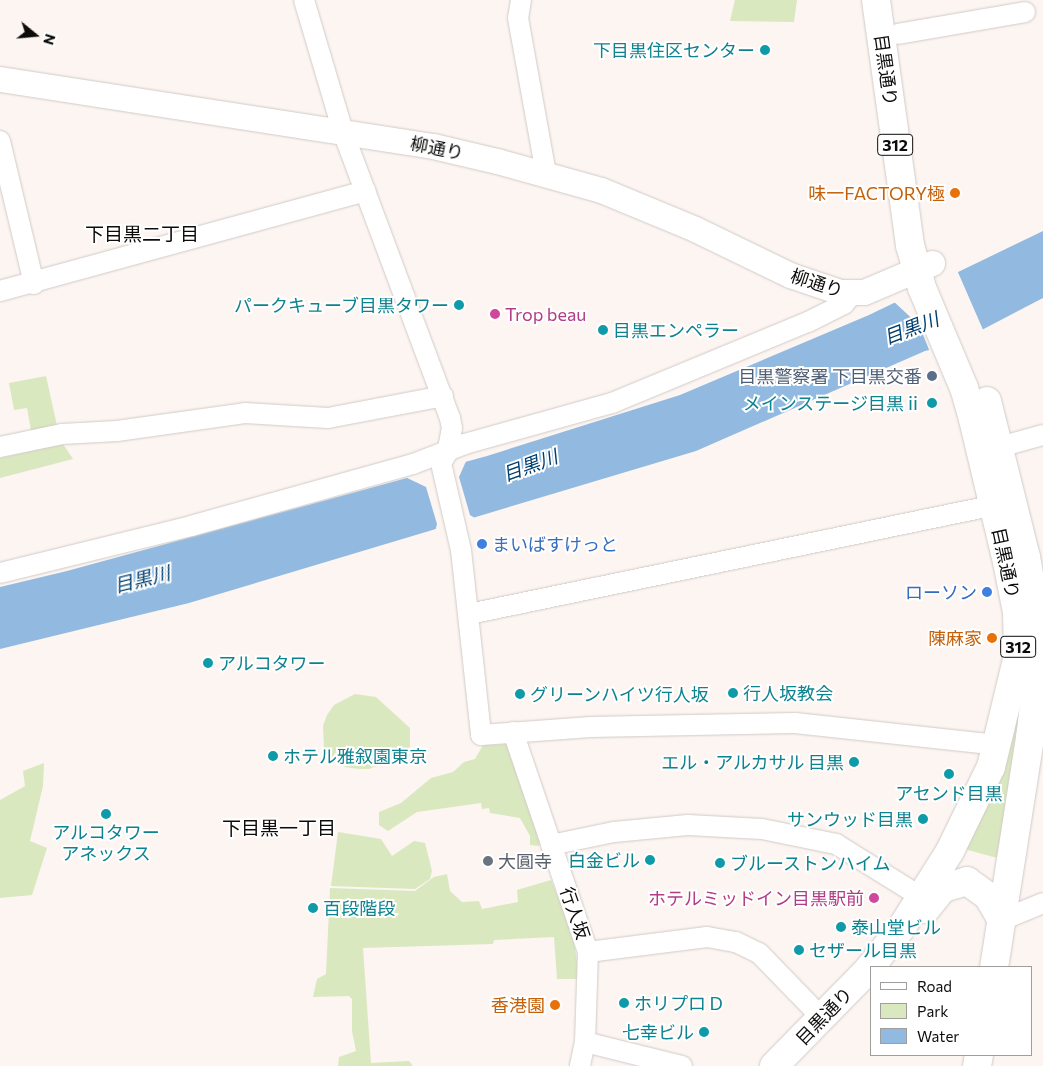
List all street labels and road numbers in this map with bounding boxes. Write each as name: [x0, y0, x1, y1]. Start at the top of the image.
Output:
street label: 目黒通り: [870, 33, 902, 107]
street label: 柳通り: [408, 132, 466, 164]
road number: 312: [876, 132, 914, 158]
street label: 柳通り: [788, 264, 846, 302]
street label: 目黒通り: [988, 526, 1024, 600]
road number: 312: [999, 634, 1037, 660]
street label: 行人坂: [556, 884, 594, 942]
street label: 目黒通り: [791, 983, 857, 1049]

